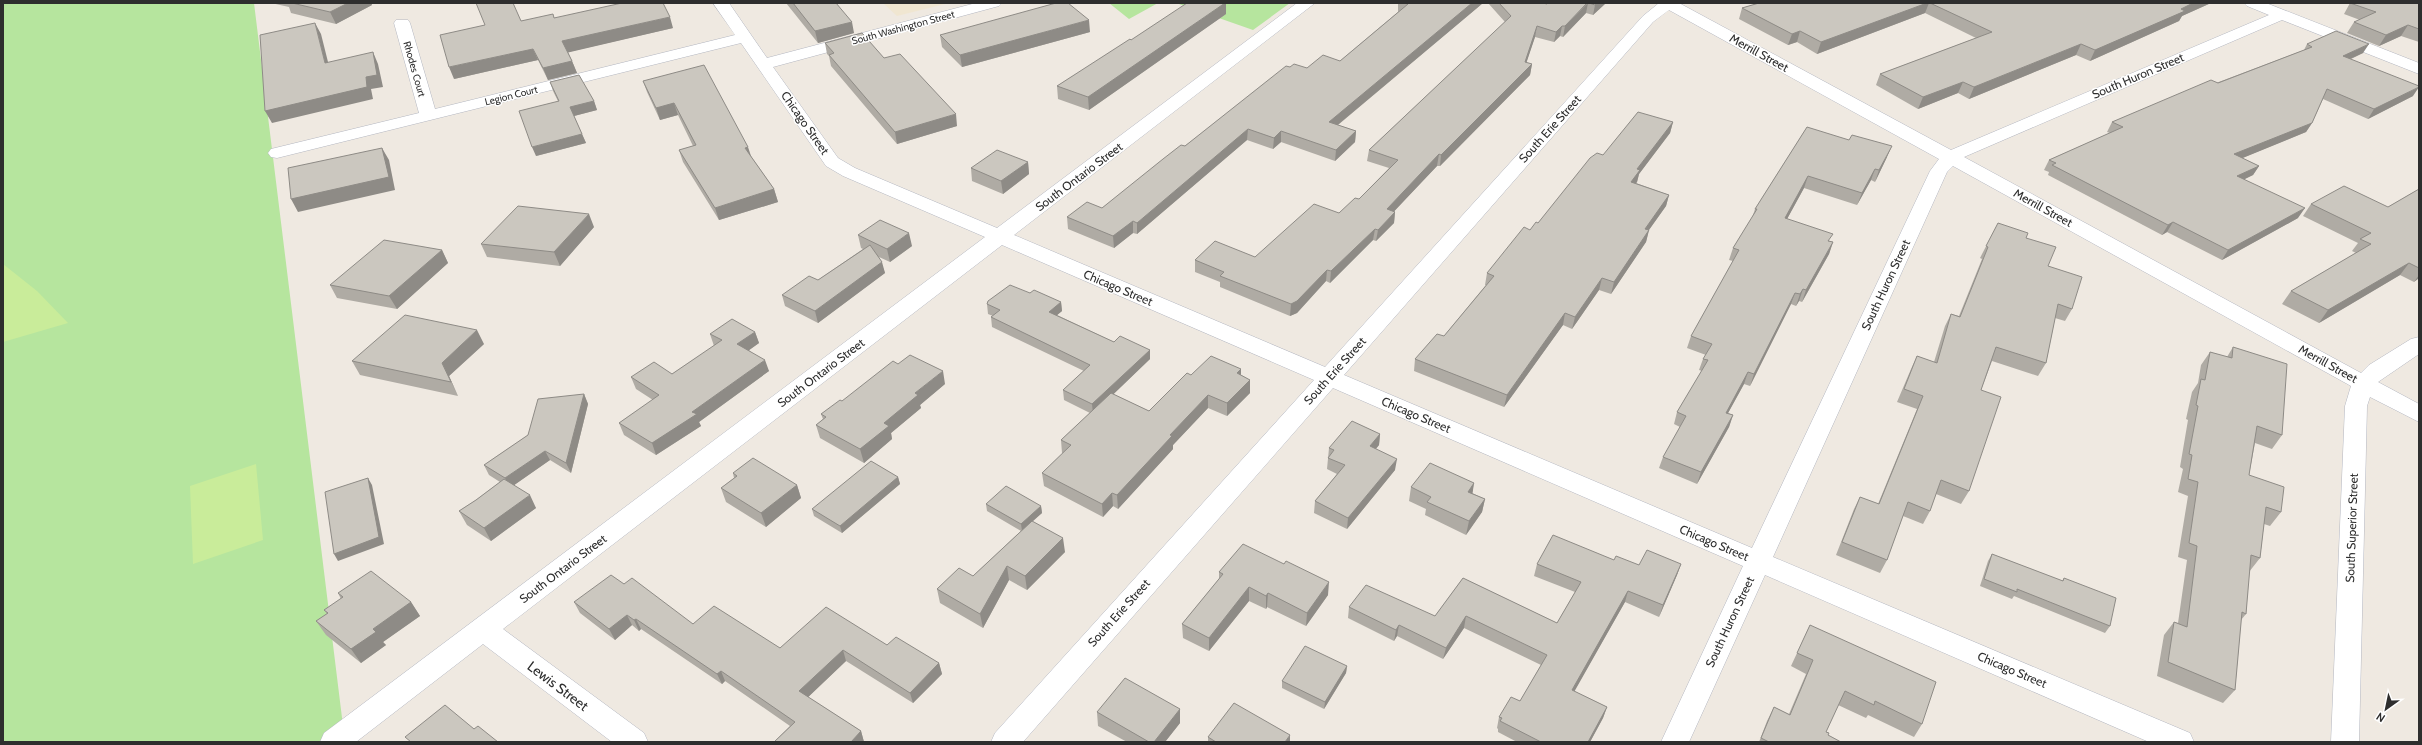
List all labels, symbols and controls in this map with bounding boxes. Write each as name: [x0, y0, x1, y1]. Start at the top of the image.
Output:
street label: South Washington Street: [850, 7, 957, 47]
street label: Merrill Street: [1727, 30, 1791, 75]
street label: Rhodes Court: [400, 40, 429, 99]
street label: South Huron Street: [2090, 49, 2186, 102]
street label: Legion Court: [483, 83, 539, 108]
street label: Chicago Street: [778, 88, 833, 157]
street label: South Erie Street: [1515, 92, 1584, 166]
street label: South Ontario Street: [1032, 139, 1125, 214]
street label: Merrill Street: [2011, 185, 2075, 230]
street label: South Huron Street: [1858, 237, 1913, 332]
street label: Chicago Street: [1081, 266, 1155, 309]
street label: South Erie Street: [1300, 334, 1369, 408]
street label: South Ontario Street: [774, 335, 867, 410]
street label: Merrill Street: [2296, 341, 2360, 386]
street label: Chicago Street: [1379, 393, 1453, 436]
street label: South Superior Street: [2342, 473, 2361, 583]
street label: Chicago Street: [1677, 521, 1751, 564]
street label: South Ontario Street: [516, 531, 609, 606]
street label: South Huron Street: [1702, 574, 1757, 669]
street label: South Erie Street: [1084, 576, 1153, 650]
street label: Chicago Street: [1975, 648, 2049, 691]
street label: Lewis Street: [524, 657, 592, 715]
north arrow: [2366, 689, 2406, 729]
text: N: [2373, 709, 2388, 725]

